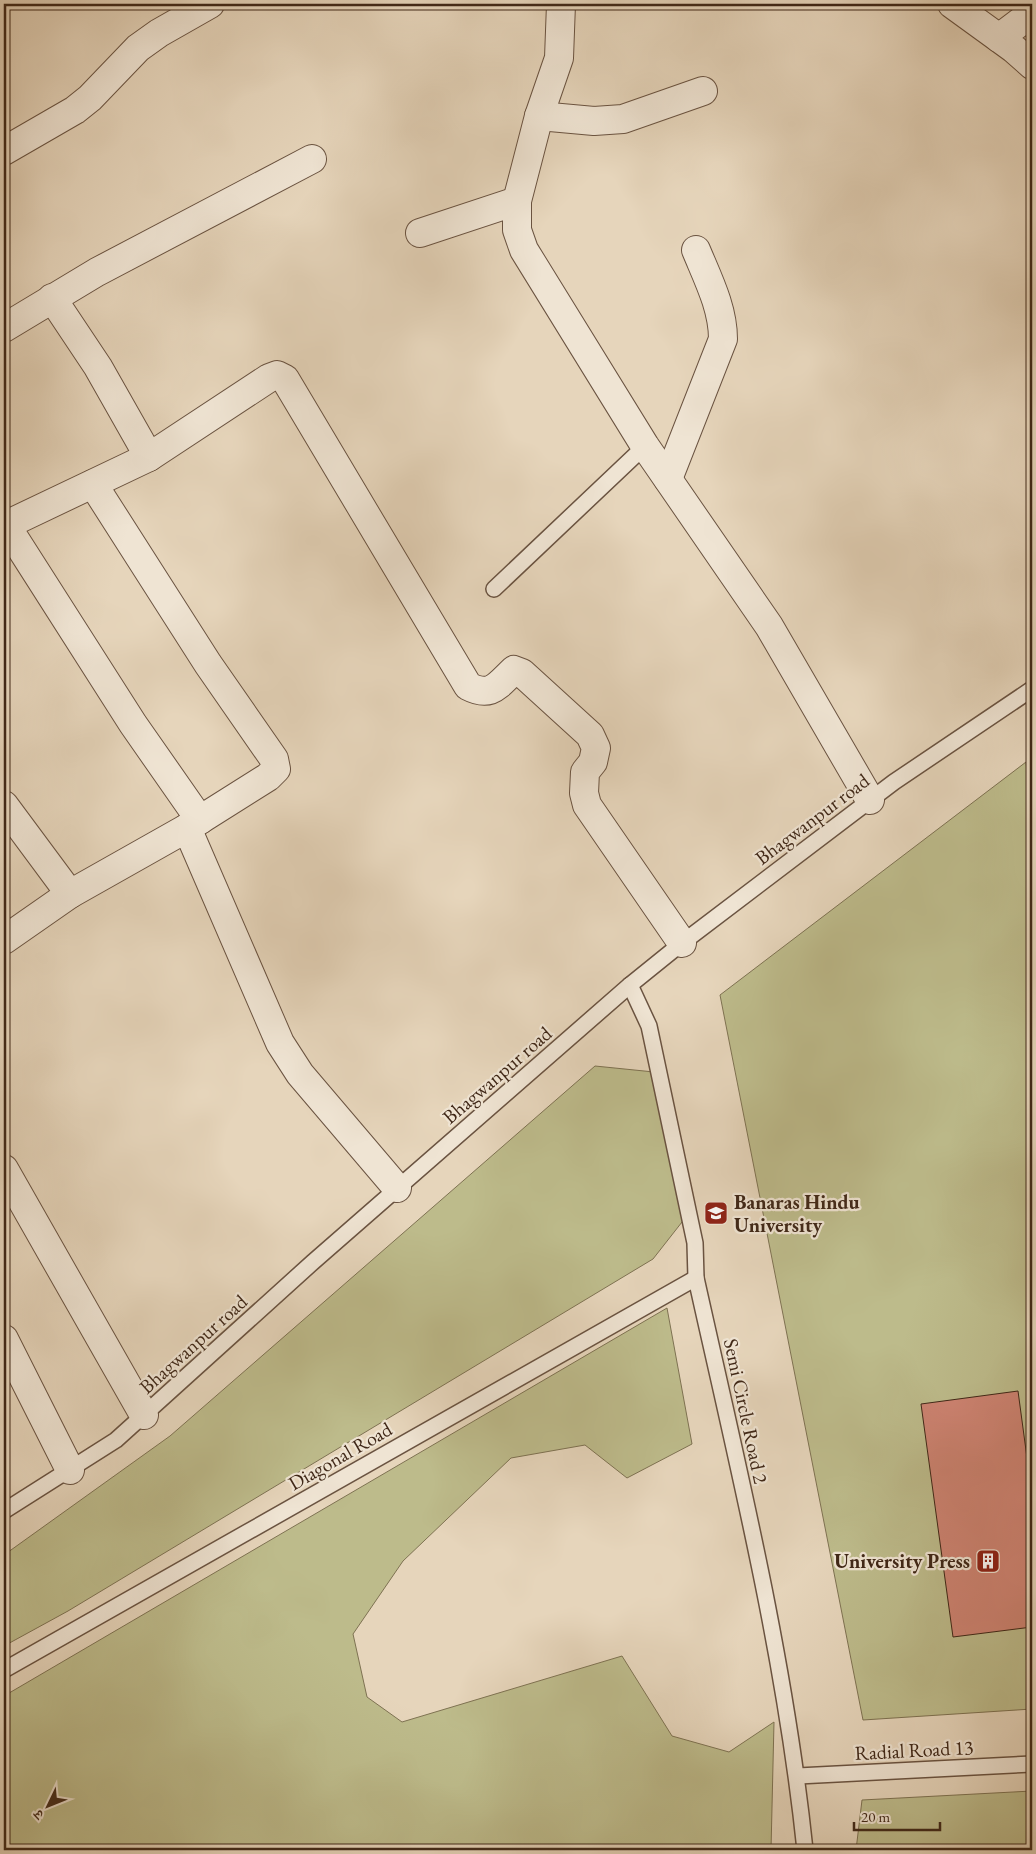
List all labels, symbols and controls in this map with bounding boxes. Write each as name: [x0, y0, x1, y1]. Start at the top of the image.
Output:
street label: Bhagwanpur road: [750, 767, 875, 870]
street label: Bhagwanpur road: [437, 1020, 558, 1130]
place label: Banaras Hindu University: [734, 1189, 860, 1238]
school or university icon: Banaras Hindu University: [703, 1200, 729, 1226]
street label: Bhagwanpur road: [134, 1288, 253, 1399]
street label: Semi Circle Road 2: [718, 1336, 774, 1486]
street label: Diagonal Road: [283, 1415, 397, 1496]
place label: University Press: [834, 1548, 970, 1574]
building icon: University Press: [975, 1548, 1001, 1574]
street label: Radial Road 13: [854, 1734, 974, 1766]
north arrow: [22, 1782, 72, 1832]
scale bar: [854, 1799, 940, 1831]
text: उ: [29, 1805, 48, 1824]
text: 20 m: [861, 1807, 890, 1826]

